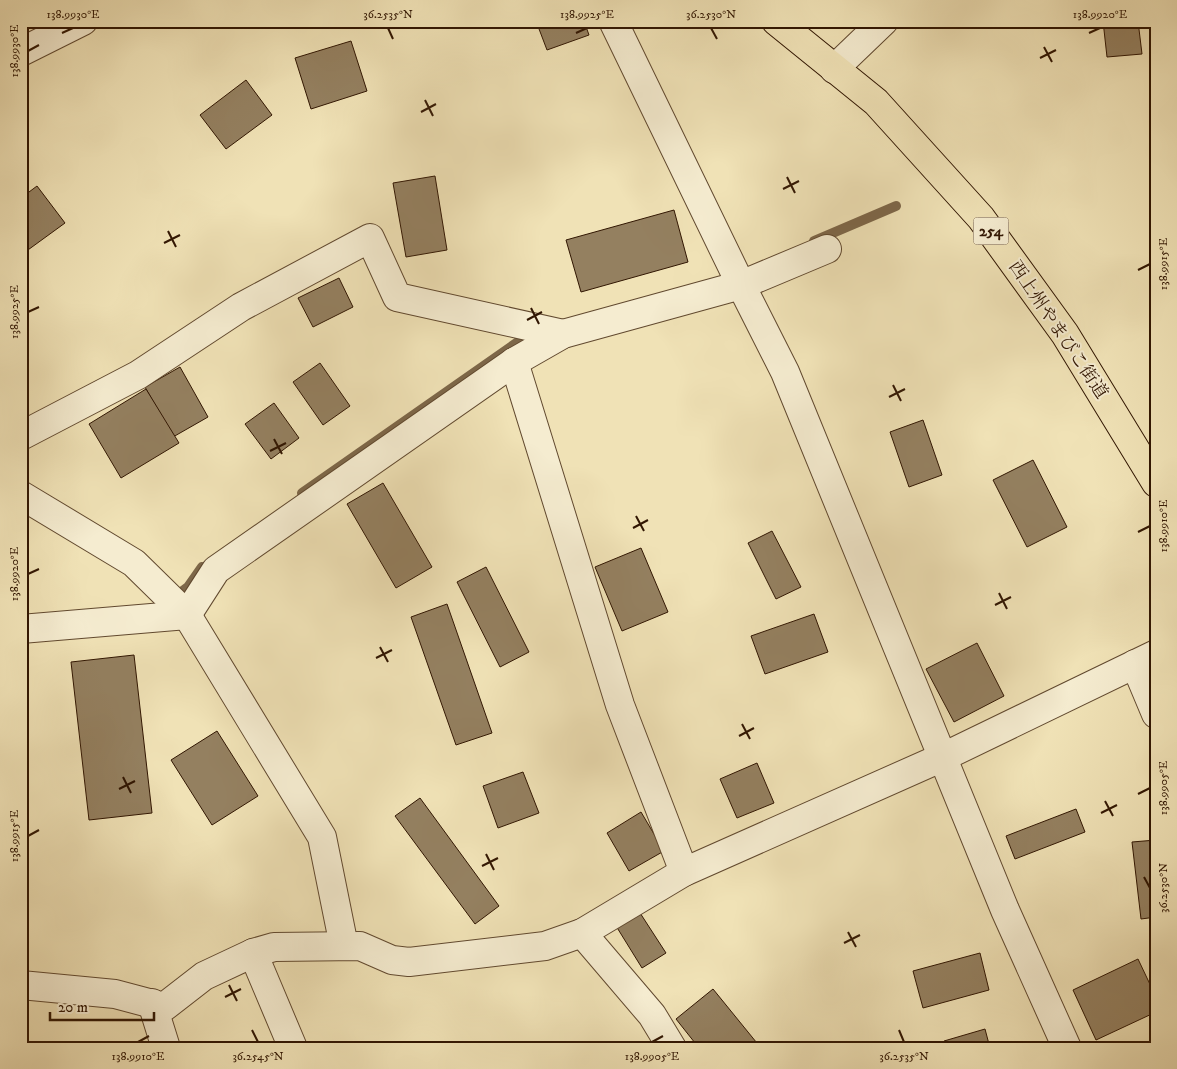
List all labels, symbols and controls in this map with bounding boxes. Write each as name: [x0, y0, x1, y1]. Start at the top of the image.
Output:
text: 138.9930°E: [47, 7, 100, 22]
text: 36.2535°N: [363, 7, 413, 22]
text: 138.9925°E: [560, 7, 614, 22]
text: 36.2530°N: [686, 7, 736, 22]
text: 138.9920°E: [1073, 7, 1128, 22]
text: 138.9930°E: [7, 24, 22, 77]
road number: 254: [974, 218, 1008, 245]
text: 138.9915°E: [1156, 237, 1171, 290]
street label: 西上州やまびこ街道: [1004, 257, 1112, 403]
text: 138.9925°E: [7, 285, 22, 339]
text: 138.9910°E: [1156, 499, 1171, 552]
text: 138.9920°E: [7, 546, 22, 601]
text: 138.9905°E: [1156, 760, 1171, 815]
text: 138.9915°E: [7, 809, 22, 862]
text: 36.2530°N: [1156, 863, 1171, 913]
scale bar: [50, 989, 154, 1021]
text: 20 m: [58, 998, 88, 1017]
text: 138.9910°E: [112, 1049, 165, 1064]
text: 36.2545°N: [232, 1049, 284, 1064]
text: 138.9905°E: [625, 1049, 680, 1064]
text: 36.2535°N: [879, 1049, 929, 1064]

